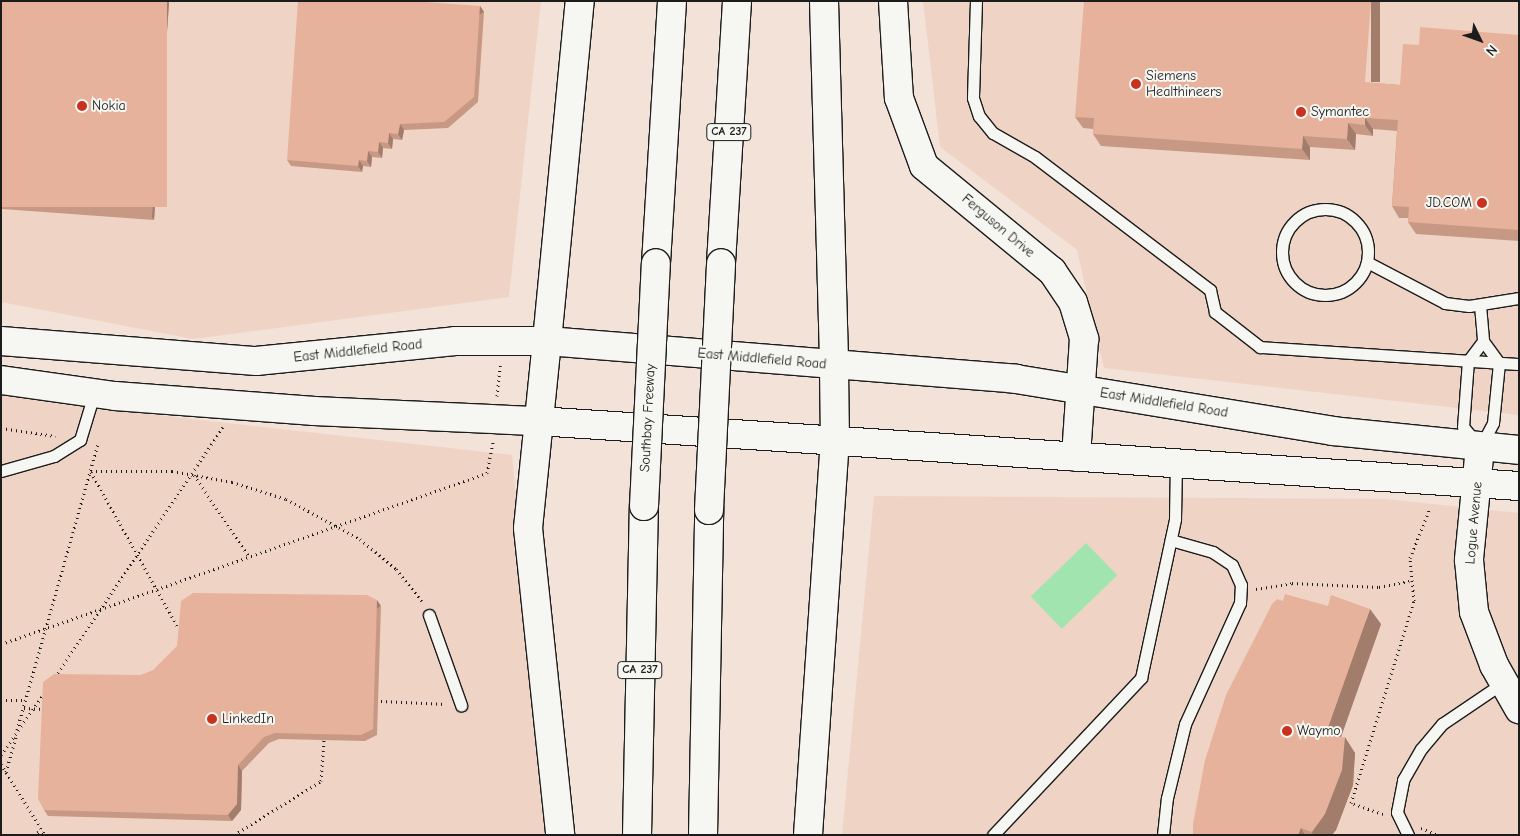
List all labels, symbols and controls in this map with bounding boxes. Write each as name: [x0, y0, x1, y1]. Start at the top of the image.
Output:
north arrow: [1455, 15, 1505, 65]
text: N: [1482, 41, 1501, 59]
place label: Siemens Healthineers: [1146, 68, 1221, 100]
marker: Siemens Healthineers: [1130, 78, 1142, 90]
place label: Nokia: [92, 98, 126, 114]
marker: Nokia: [76, 100, 88, 112]
place label: Symantec: [1311, 104, 1369, 120]
marker: Symantec: [1295, 106, 1307, 118]
road number: CA 237: [705, 122, 753, 142]
street label: Ferguson Drive: [958, 191, 1038, 261]
place label: JD.COM: [1426, 195, 1472, 211]
marker: JD.COM: [1476, 197, 1488, 209]
street label: East Middlefield Road: [293, 336, 423, 366]
street label: East Middlefield Road: [697, 345, 827, 373]
street label: Southbay Freeway: [637, 363, 659, 473]
street label: East Middlefield Road: [1099, 385, 1229, 421]
street label: Logue Avenue: [1462, 481, 1486, 565]
road number: CA 237: [616, 660, 664, 680]
place label: LinkedIn: [222, 711, 274, 727]
marker: LinkedIn: [206, 713, 218, 725]
place label: Waymo: [1297, 723, 1341, 739]
marker: Waymo: [1281, 725, 1293, 737]

